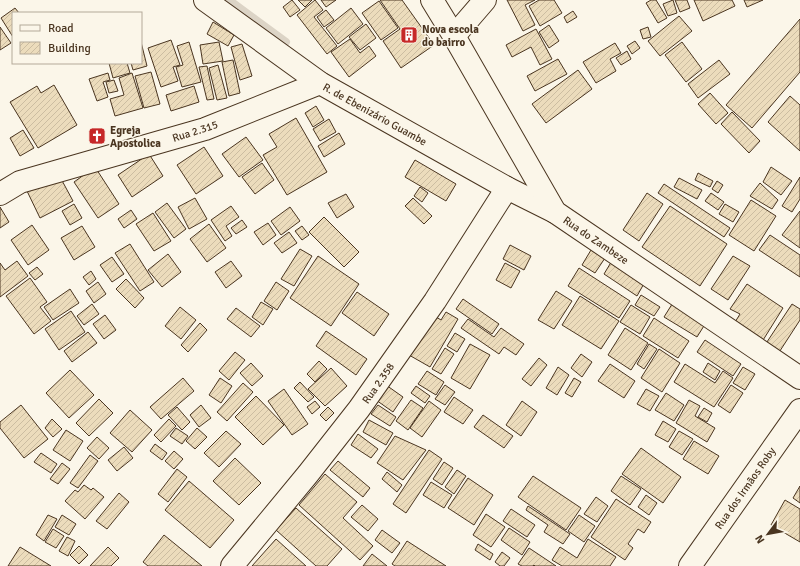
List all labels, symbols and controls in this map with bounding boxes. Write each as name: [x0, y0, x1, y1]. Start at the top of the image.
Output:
legend: [12, 12, 142, 64]
text: Road: [48, 21, 74, 36]
place label: Nova escola do bairro: [422, 23, 479, 49]
building icon: Nova escola do bairro: [399, 25, 419, 45]
text: Building: [48, 41, 91, 56]
street label: R. de Ebenizário Guambe: [321, 80, 429, 148]
street label: Rua 2.315: [171, 118, 220, 145]
place label: Egreja Apostolica: [110, 124, 161, 150]
church icon: Egreja Apostolica: [87, 126, 107, 146]
street label: Rua do Zambeze: [560, 214, 631, 267]
street label: Rua 2.358: [360, 360, 397, 406]
street label: Rua dos Irmãos Roby: [712, 444, 779, 532]
north arrow: [748, 514, 788, 554]
text: N: [752, 532, 767, 546]

